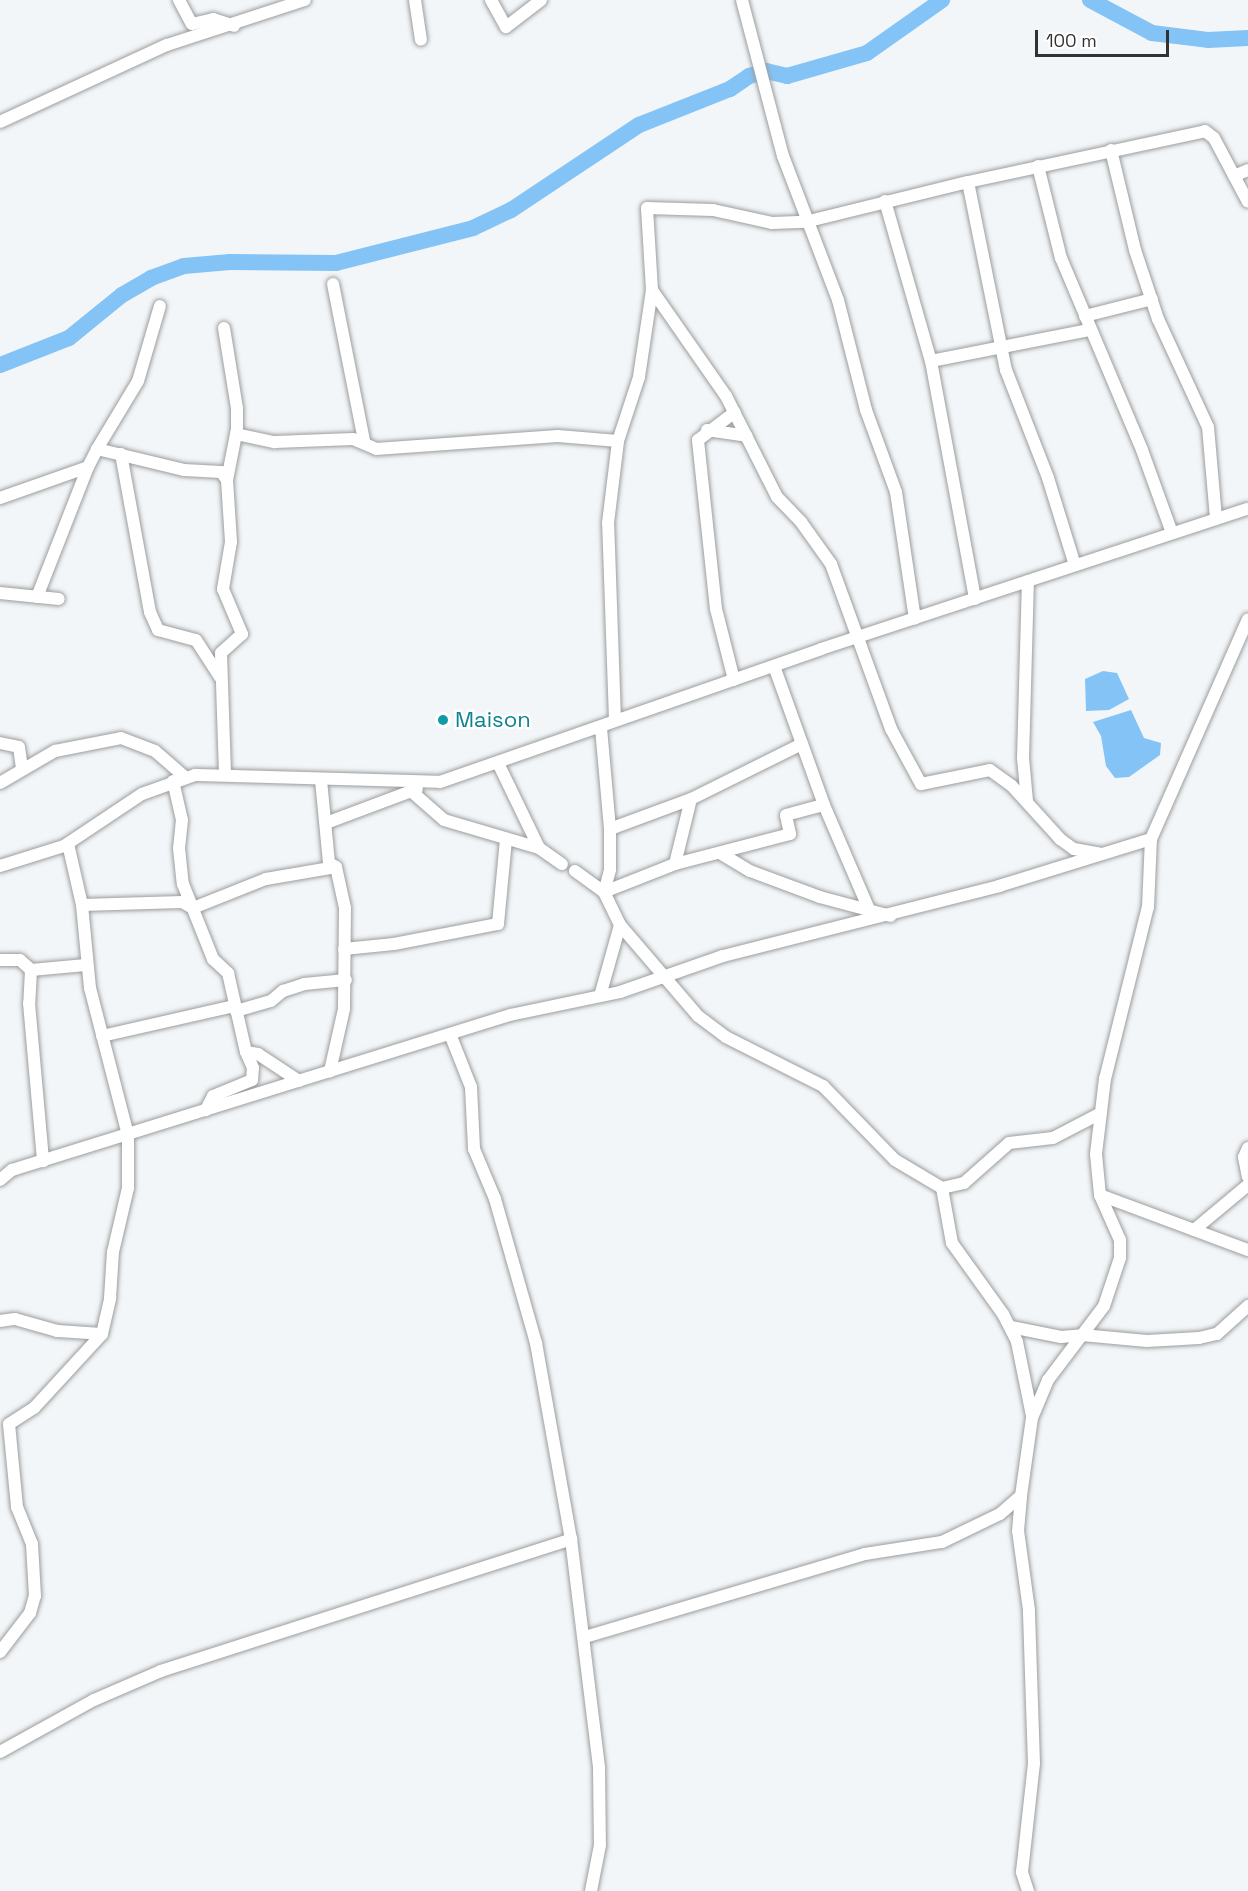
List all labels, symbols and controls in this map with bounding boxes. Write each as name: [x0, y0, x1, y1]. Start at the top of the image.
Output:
scale bar: [1038, 18, 1172, 56]
text: 100 m: [1046, 29, 1097, 52]
place label: Maison: [455, 707, 531, 733]
marker: Maison: [436, 713, 450, 727]

